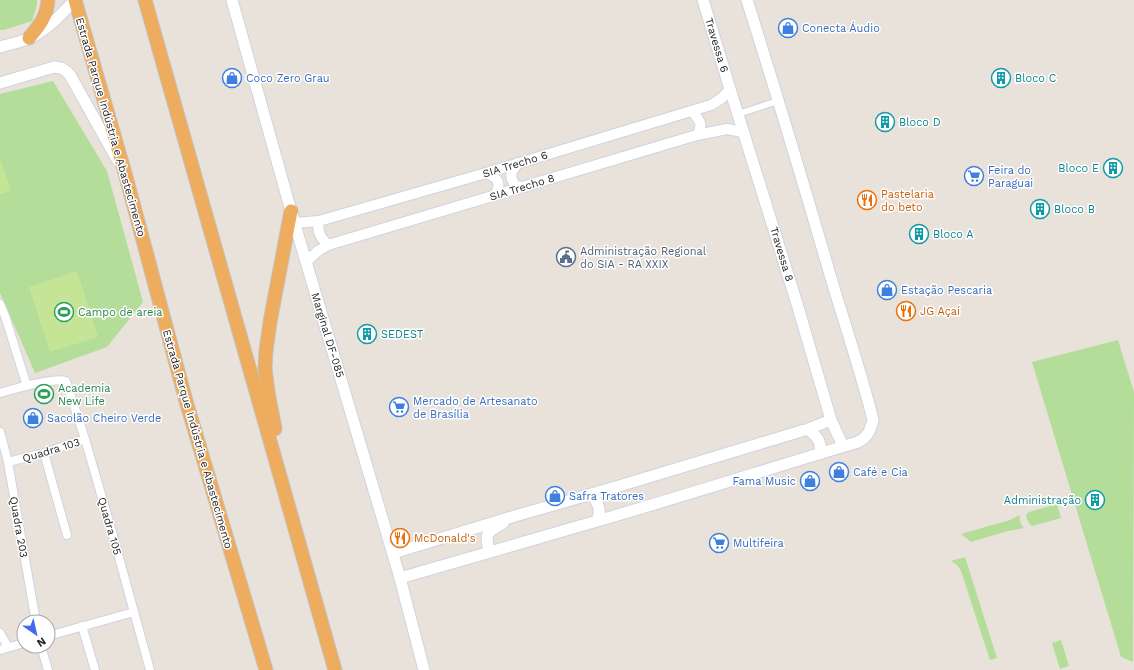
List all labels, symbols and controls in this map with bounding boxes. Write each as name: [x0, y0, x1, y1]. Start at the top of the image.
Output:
street label: Estrada Parque Indústria e Abastecimento: [73, 16, 148, 238]
street label: Travessa 6: [702, 16, 731, 74]
shop icon: Conecta Áudio: [777, 17, 799, 39]
place label: Conecta Áudio: [802, 21, 880, 35]
shop icon: Coco Zero Grau: [221, 67, 243, 89]
building icon: Bloco C: [990, 67, 1012, 89]
place label: Coco Zero Grau: [246, 72, 330, 85]
place label: Bloco C: [1015, 72, 1057, 85]
building icon: Bloco D: [874, 111, 896, 133]
place label: Bloco D: [899, 116, 941, 129]
street label: SIA Trecho 6: [481, 148, 549, 181]
building icon: Bloco E: [1102, 157, 1124, 179]
place label: Bloco E: [1058, 162, 1099, 175]
place label: Feira do Paraguai: [988, 164, 1033, 190]
supermarket icon: Feira do Paraguai: [963, 165, 985, 187]
street label: SIA Trecho 8: [488, 171, 556, 204]
place label: Pastelaria do beto: [881, 188, 934, 214]
restaurant icon: Pastelaria do beto: [856, 189, 878, 211]
building icon: Bloco B: [1029, 198, 1051, 220]
place label: Bloco B: [1054, 203, 1095, 216]
building icon: Bloco A: [908, 223, 930, 245]
street label: Travessa 8: [767, 225, 796, 283]
place label: Bloco A: [933, 228, 973, 241]
place label: Administração Regional do SIA - RA XXIX: [580, 245, 707, 271]
public building icon: Administração Regional do SIA - RA XXIX: [555, 246, 577, 268]
shop icon: Estação Pescaria: [876, 279, 898, 301]
place label: Estação Pescaria: [901, 284, 992, 297]
street label: Marginal DF-085: [308, 291, 347, 379]
restaurant icon: JG Açaí: [895, 300, 917, 322]
sports icon: Campo de areia: [53, 301, 75, 323]
place label: JG Açaí: [920, 305, 960, 318]
place label: Campo de areia: [78, 306, 163, 319]
building icon: SEDEST: [356, 323, 378, 345]
street label: Estrada Parque Indústria e Abastecimento: [160, 328, 235, 550]
place label: SEDEST: [381, 328, 424, 341]
place label: Academia New Life: [58, 382, 110, 408]
sports icon: Academia New Life: [33, 383, 55, 405]
place label: Mercado de Artesanato de Brasília: [413, 395, 538, 421]
supermarket icon: Mercado de Artesanato de Brasília: [388, 396, 410, 418]
shop icon: Sacolão Cheiro Verde: [22, 407, 44, 429]
place label: Sacolão Cheiro Verde: [47, 412, 161, 425]
street label: Quadra 103: [21, 436, 81, 465]
shop icon: Café e Cia: [828, 461, 850, 483]
place label: Café e Cia: [853, 466, 908, 479]
shop icon: Fama Music: [799, 470, 821, 492]
place label: Fama Music: [732, 475, 796, 488]
shop icon: Safra Tratores: [544, 485, 566, 507]
building icon: Administração: [1084, 489, 1106, 511]
place label: Safra Tratores: [569, 490, 644, 503]
place label: Administração: [1004, 494, 1081, 507]
street label: Quadra 203: [7, 496, 30, 559]
street label: Quadra 105: [95, 496, 124, 557]
restaurant icon: McDonald's: [389, 527, 411, 549]
place label: McDonald's: [414, 532, 476, 545]
supermarket icon: Multifeira: [708, 532, 730, 554]
place label: Multifeira: [733, 537, 784, 550]
north arrow: [16, 614, 56, 654]
text: N: [34, 634, 48, 650]

